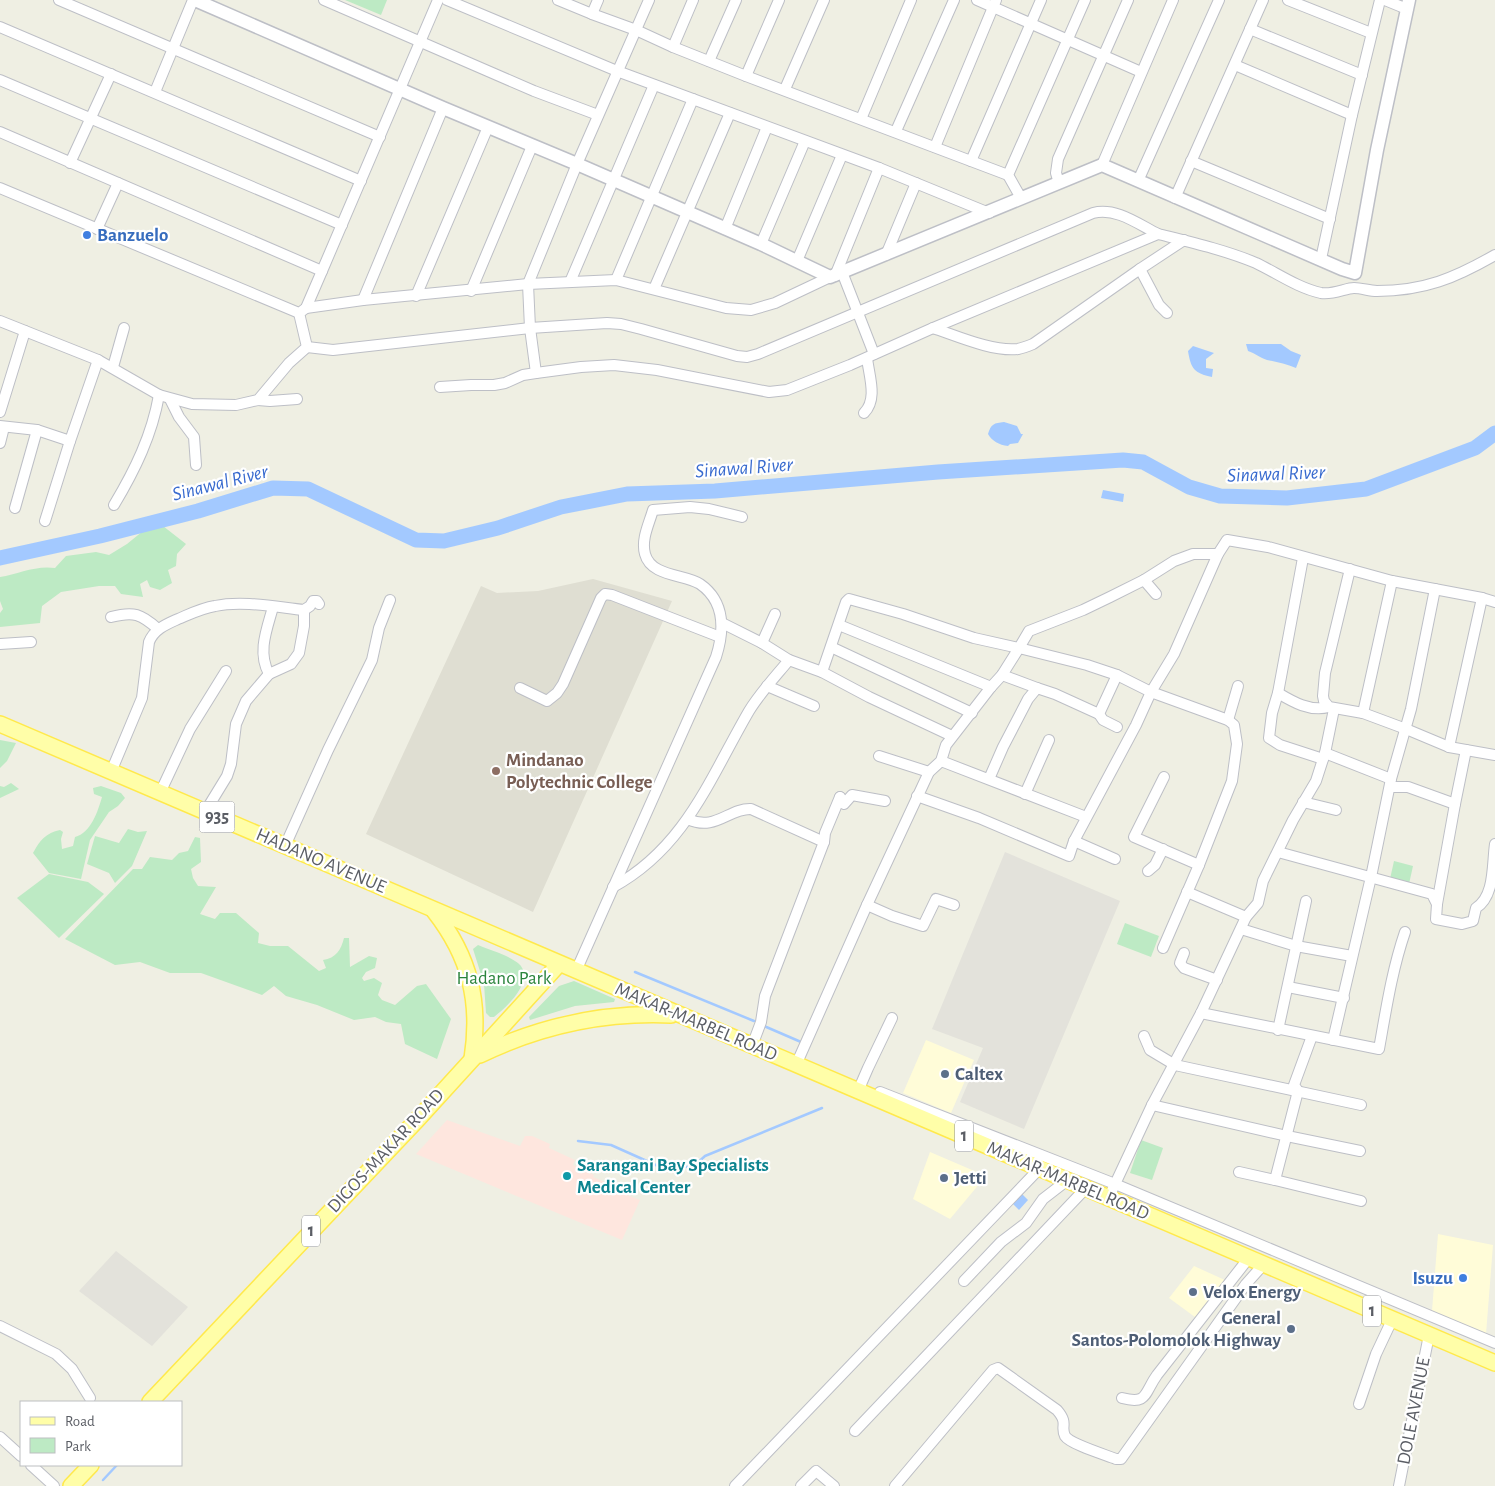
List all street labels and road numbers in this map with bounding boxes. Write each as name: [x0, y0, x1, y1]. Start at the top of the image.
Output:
road number: 935: [200, 802, 234, 832]
street label: HADANO AVENUE: [253, 825, 389, 897]
street label: MAKAR-MARBEL ROAD: [612, 979, 780, 1065]
street label: DIGOS-MAKAR ROAD: [324, 1086, 448, 1216]
road number: 1: [955, 1120, 973, 1152]
street label: MAKAR-MARBEL ROAD: [984, 1138, 1152, 1224]
road number: 1: [302, 1216, 320, 1246]
road number: 1: [1363, 1295, 1381, 1326]
street label: DOLE AVENUE: [1394, 1356, 1434, 1466]

